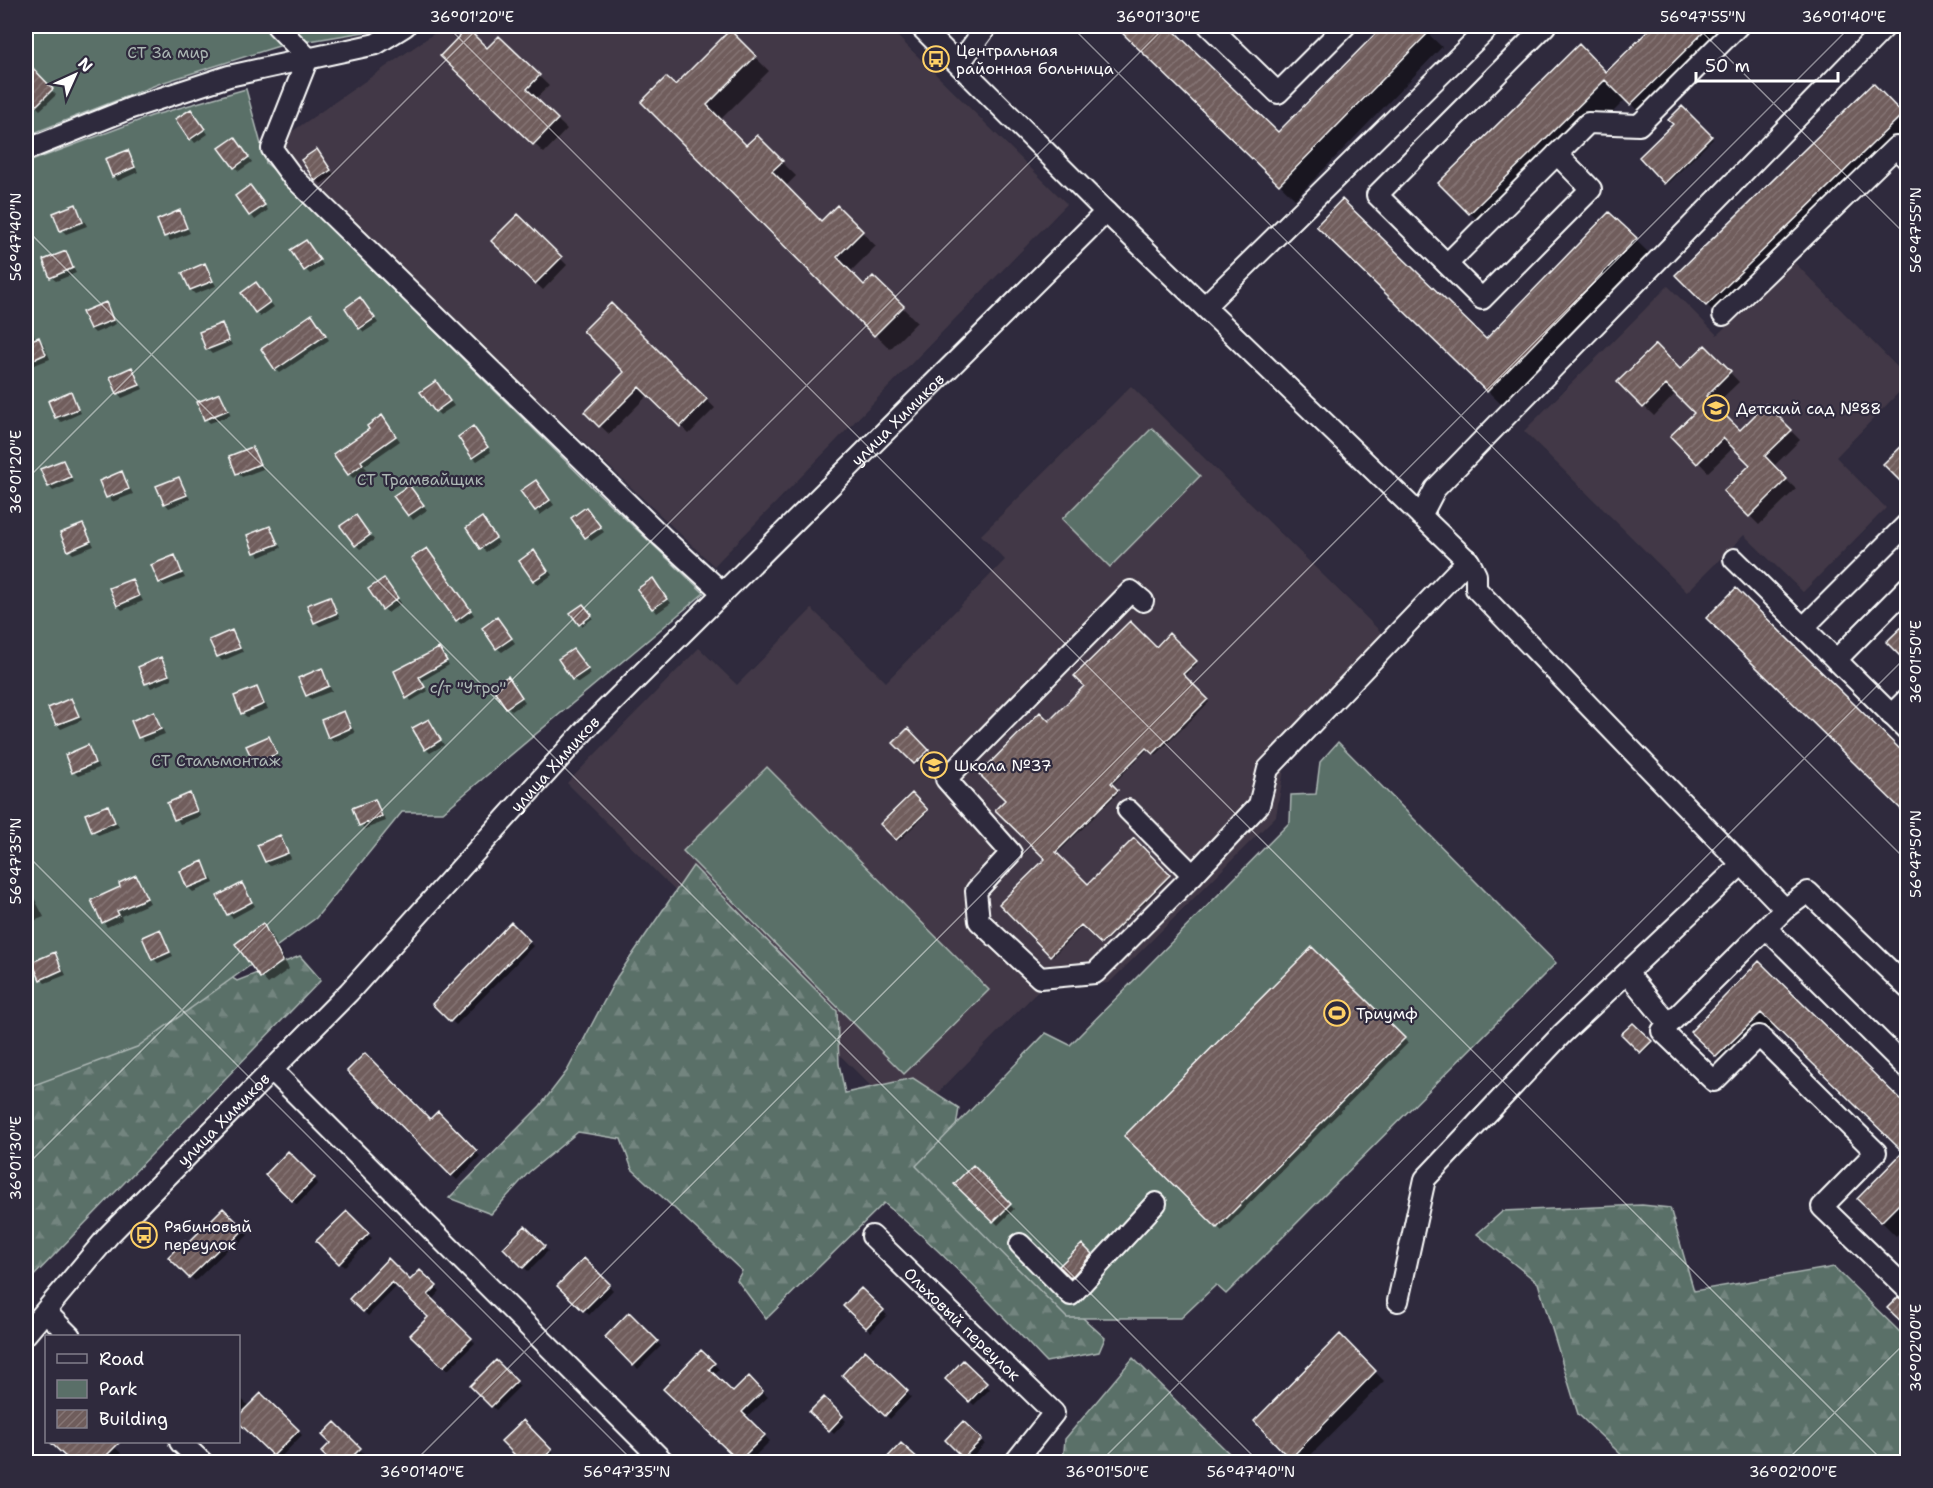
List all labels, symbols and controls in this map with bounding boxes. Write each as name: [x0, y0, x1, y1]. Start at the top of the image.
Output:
text: 36°01'20"E: [430, 7, 514, 27]
text: 36°01'30"E: [1116, 7, 1200, 27]
text: 56°47'55"N: [1660, 7, 1746, 27]
text: 36°01'40"E: [1802, 7, 1886, 27]
place label: Центральная районная больница: [956, 40, 1114, 79]
park label: СТ За мир: [127, 42, 209, 63]
bus stop icon: Центральная районная больница: [921, 44, 951, 74]
north arrow: [45, 45, 105, 105]
scale bar: [1696, 45, 1838, 83]
text: N: [73, 53, 97, 77]
text: 50 m: [1705, 54, 1750, 78]
text: 56°47'55"N: [1906, 187, 1926, 273]
text: 56°47'40"N: [6, 193, 26, 281]
street label: улица Химиков: [846, 368, 949, 470]
school or university icon: Детский сад №88: [1701, 393, 1731, 423]
place label: Детский сад №88: [1736, 398, 1881, 419]
text: 36°01'20"E: [6, 430, 26, 514]
park label: СТ Трамвайщик: [357, 469, 484, 490]
text: 36°01'50"E: [1906, 620, 1926, 704]
park label: с/т "Утро": [430, 677, 506, 698]
street label: улица Химиков: [506, 711, 604, 817]
park label: СТ Стальмонтаж: [151, 750, 281, 771]
school or university icon: Школа №37: [919, 750, 949, 780]
place label: Школа №37: [954, 755, 1052, 776]
text: 56°47'50"N: [1906, 810, 1926, 898]
text: 56°47'35"N: [6, 817, 26, 905]
sports icon: Триумф: [1322, 998, 1352, 1028]
place label: Триумф: [1356, 1003, 1418, 1024]
street label: улица Химиков: [173, 1068, 274, 1170]
text: 36°01'30"E: [6, 1116, 26, 1200]
place label: Рябиновый переулок: [164, 1216, 252, 1255]
bus stop icon: Рябиновый переулок: [129, 1220, 159, 1250]
street label: Ольховый переулок: [900, 1263, 1025, 1386]
text: 36°02'00"E: [1906, 1304, 1926, 1392]
legend: [45, 1335, 240, 1443]
text: Road: [99, 1347, 144, 1371]
text: Park: [99, 1377, 138, 1401]
text: Building: [99, 1407, 168, 1431]
text: 36°01'40"E: [380, 1462, 464, 1482]
text: 56°47'35"N: [583, 1462, 671, 1482]
text: 36°01'50"E: [1065, 1462, 1149, 1482]
text: 56°47'40"N: [1207, 1462, 1295, 1482]
text: 36°02'00"E: [1749, 1462, 1837, 1482]

